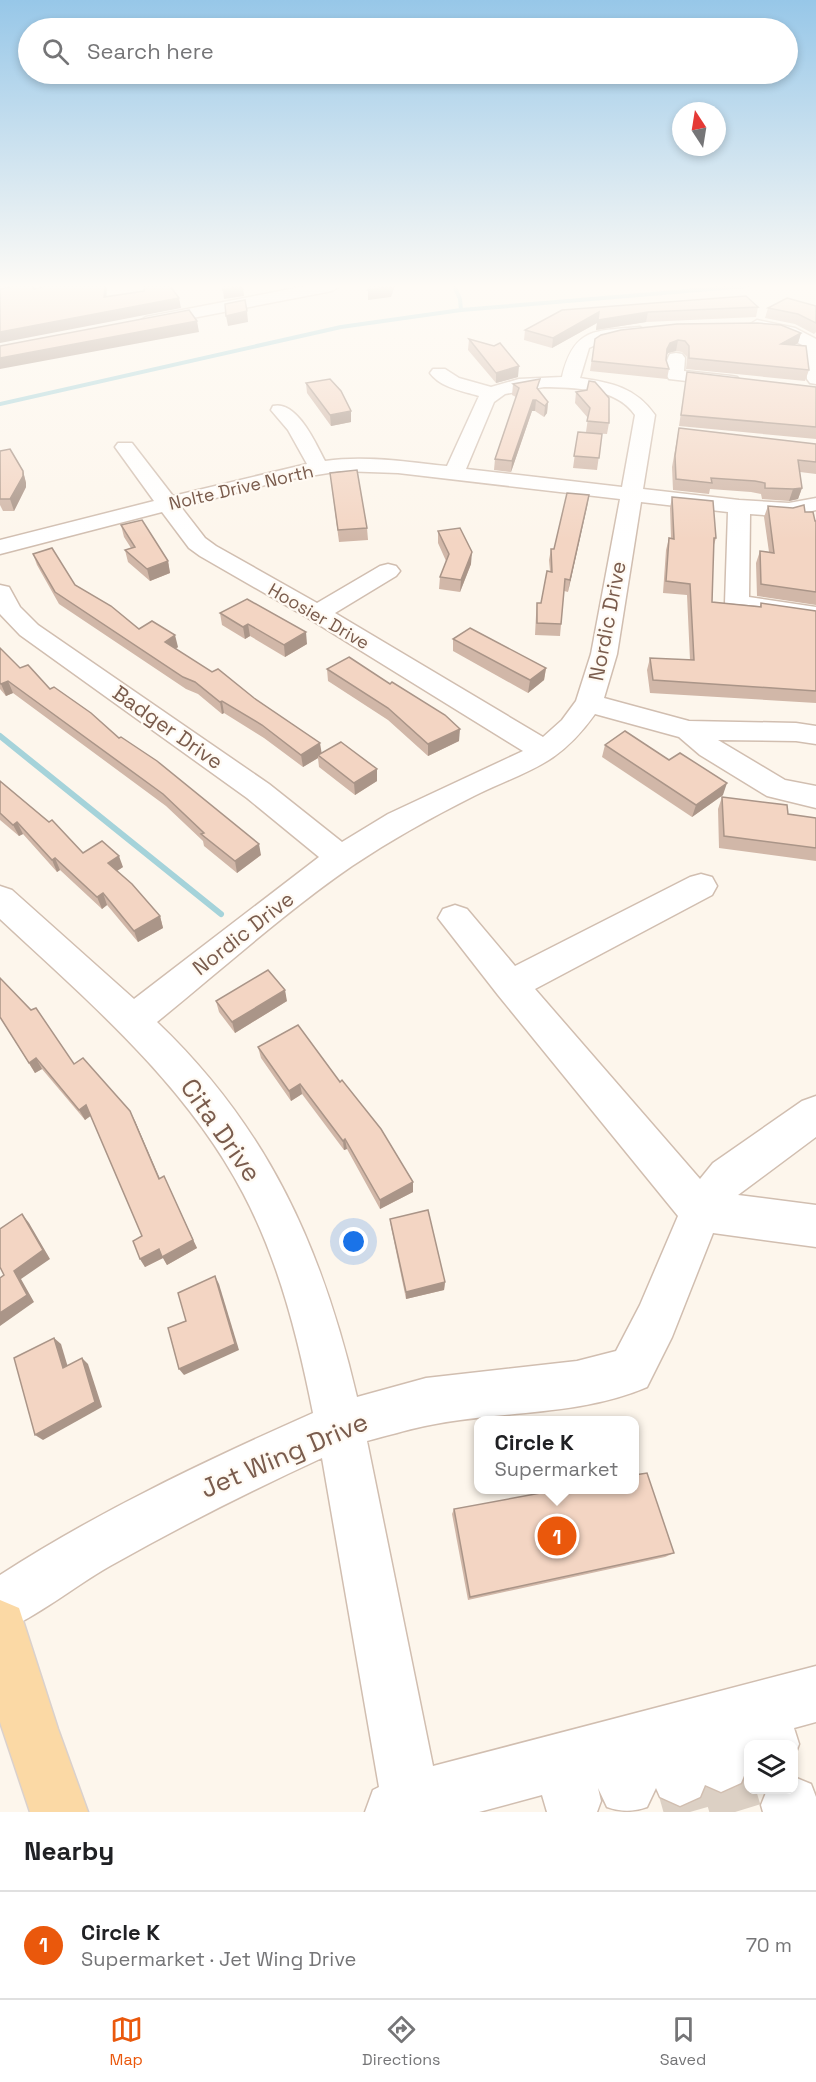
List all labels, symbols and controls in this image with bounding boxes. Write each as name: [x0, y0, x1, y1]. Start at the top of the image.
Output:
search box: [18, 18, 798, 84]
icon: search: [39, 35, 72, 68]
text: Search here: [87, 37, 214, 65]
north arrow: [672, 102, 726, 156]
street label: Nolte Drive North: [166, 459, 316, 515]
street label: Nordic Drive: [582, 559, 632, 683]
street label: Hoosier Drive: [264, 578, 374, 654]
street label: Badger Drive: [108, 679, 228, 775]
street label: Nordic Drive: [187, 885, 299, 981]
street label: Cita Drive: [173, 1072, 269, 1188]
your location: [339, 1227, 368, 1256]
street label: Jet Wing Drive: [195, 1404, 373, 1506]
popup: [474, 1416, 639, 1494]
text: Circle K: [495, 1428, 574, 1456]
text: Supermarket: [495, 1456, 618, 1482]
pin: 1: [538, 1514, 576, 1558]
map controls: [744, 1740, 798, 1794]
button: layers: [744, 1740, 798, 1794]
text: Nearby: [24, 1834, 114, 1868]
text: Circle K: [81, 1918, 160, 1946]
text: 1: [39, 1932, 48, 1958]
text: 70 m: [746, 1932, 792, 1958]
text: Supermarket · Jet Wing Drive: [81, 1946, 356, 1972]
tab: Map: [110, 2013, 143, 2070]
tab: Directions: [362, 2013, 441, 2070]
tab: Saved: [660, 2013, 706, 2070]

